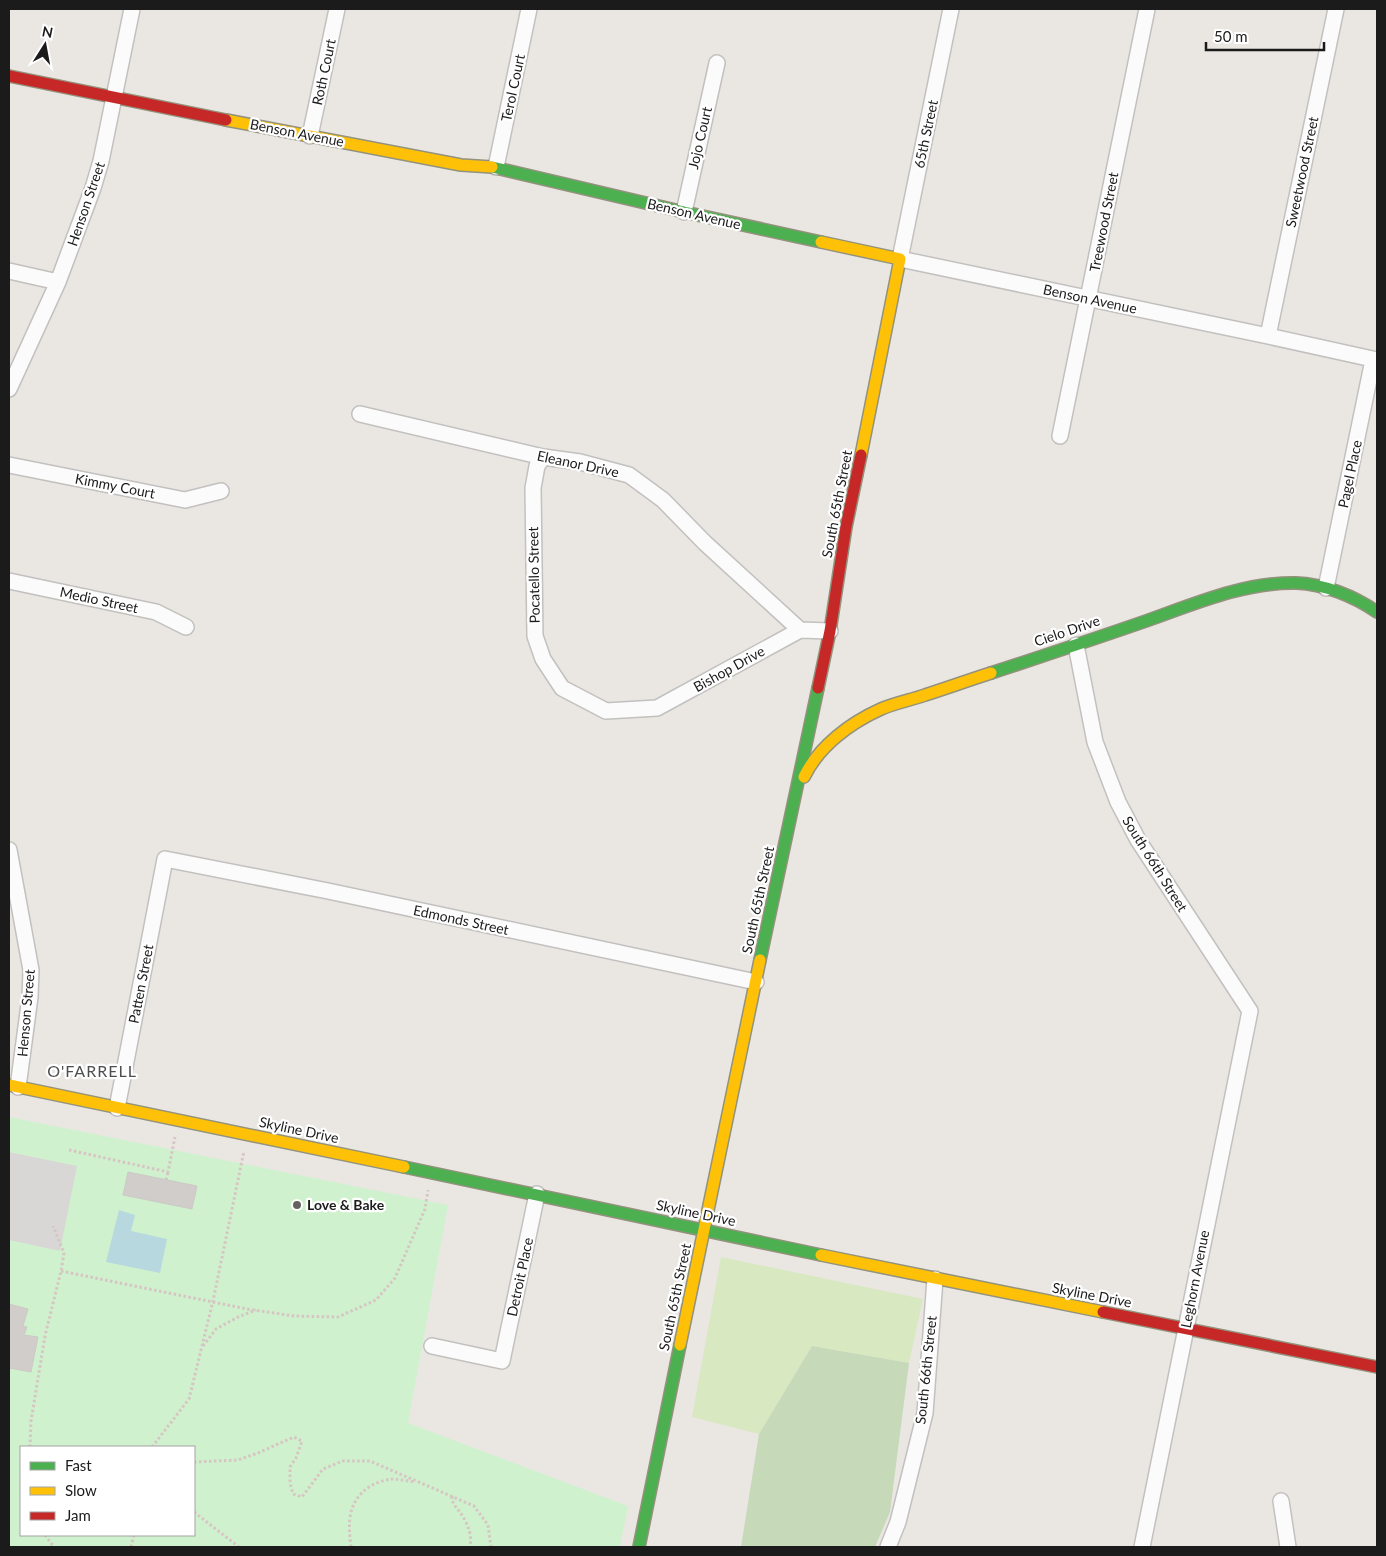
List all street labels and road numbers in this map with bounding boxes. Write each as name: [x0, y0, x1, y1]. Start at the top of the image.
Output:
street label: Roth Court: [308, 37, 339, 107]
street label: Terol Court: [497, 53, 528, 123]
street label: 65th Street: [910, 98, 941, 170]
street label: Jojo Court: [684, 105, 715, 171]
street label: Benson Avenue: [249, 115, 346, 150]
street label: Sweetwood Street: [1281, 115, 1322, 229]
street label: Henson Street: [63, 159, 108, 248]
street label: Treewood Street: [1085, 171, 1122, 273]
street label: Benson Avenue: [646, 194, 743, 233]
street label: Benson Avenue: [1042, 280, 1139, 317]
street label: Pagel Place: [1334, 438, 1365, 509]
street label: Eleanor Drive: [536, 447, 621, 480]
street label: South 65th Street: [818, 449, 855, 559]
street label: Kimmy Court: [74, 469, 156, 502]
street label: Pocatello Street: [524, 526, 543, 624]
street label: Medio Street: [58, 583, 140, 616]
street label: Cielo Drive: [1032, 611, 1102, 650]
street label: Bishop Drive: [690, 642, 767, 695]
street label: South 66th Street: [1119, 813, 1192, 915]
street label: South 65th Street: [738, 845, 777, 955]
street label: Edmonds Street: [412, 901, 510, 938]
street label: Patten Street: [125, 943, 157, 1025]
street label: Henson Street: [13, 968, 38, 1057]
street label: Skyline Drive: [258, 1113, 340, 1146]
street label: Skyline Drive: [655, 1196, 737, 1229]
street label: Leghorn Avenue: [1177, 1228, 1212, 1329]
street label: Detroit Place: [503, 1236, 536, 1318]
street label: South 65th Street: [655, 1242, 694, 1352]
street label: Skyline Drive: [1051, 1278, 1133, 1311]
street label: South 66th Street: [911, 1315, 940, 1425]

